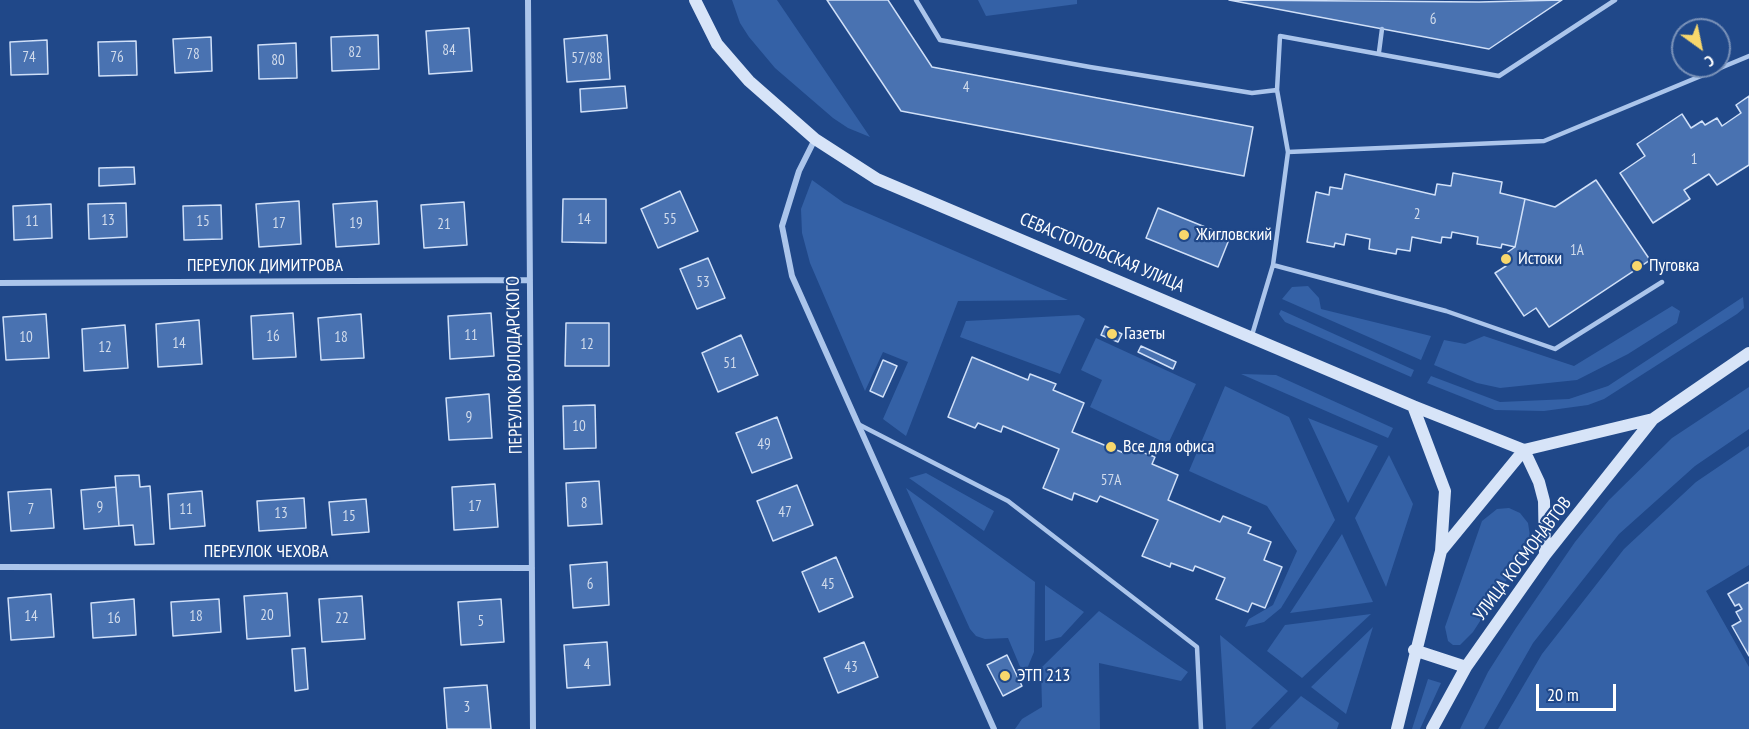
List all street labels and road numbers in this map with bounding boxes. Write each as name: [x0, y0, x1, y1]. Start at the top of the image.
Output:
street label: СЕВАСТОПОЛЬСКАЯ УЛИЦА: [1016, 209, 1188, 297]
street label: ПЕРЕУЛОК ДИМИТРОВА: [187, 255, 343, 277]
street label: ПЕРЕУЛОК ВОЛОДАРСКОГО: [503, 276, 527, 454]
street label: УЛИЦА КОСМОНАВТОВ: [1470, 493, 1576, 625]
street label: ПЕРЕУЛОК ЧЕХОВА: [204, 541, 328, 563]

